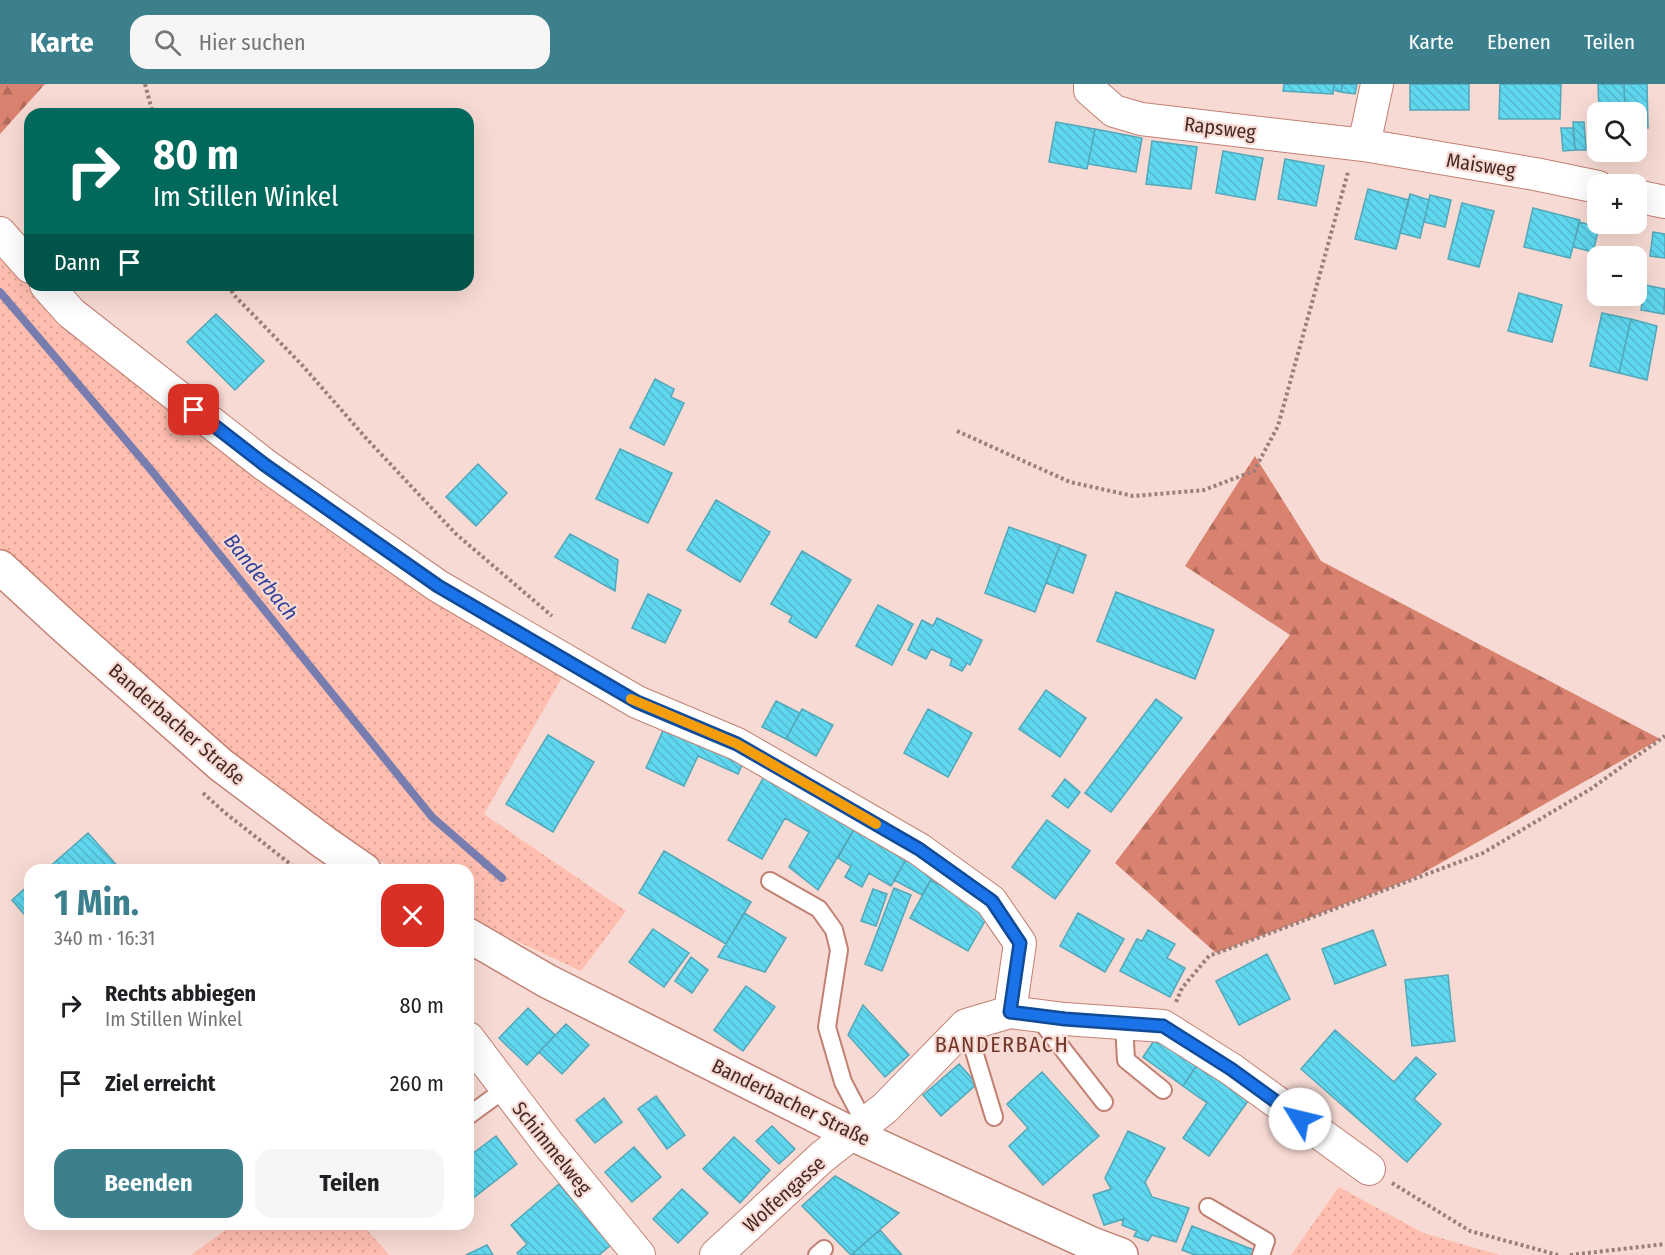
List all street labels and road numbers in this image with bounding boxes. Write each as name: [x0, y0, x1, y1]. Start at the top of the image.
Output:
street label: Rapsweg: [1183, 112, 1258, 144]
street label: Maisweg: [1445, 148, 1518, 182]
street label: Banderbacher Straße: [104, 658, 250, 790]
street label: Banderbacher Straße: [708, 1053, 874, 1151]
street label: Schimmelweg: [507, 1097, 597, 1200]
street label: Wolfengasse: [738, 1151, 830, 1237]

